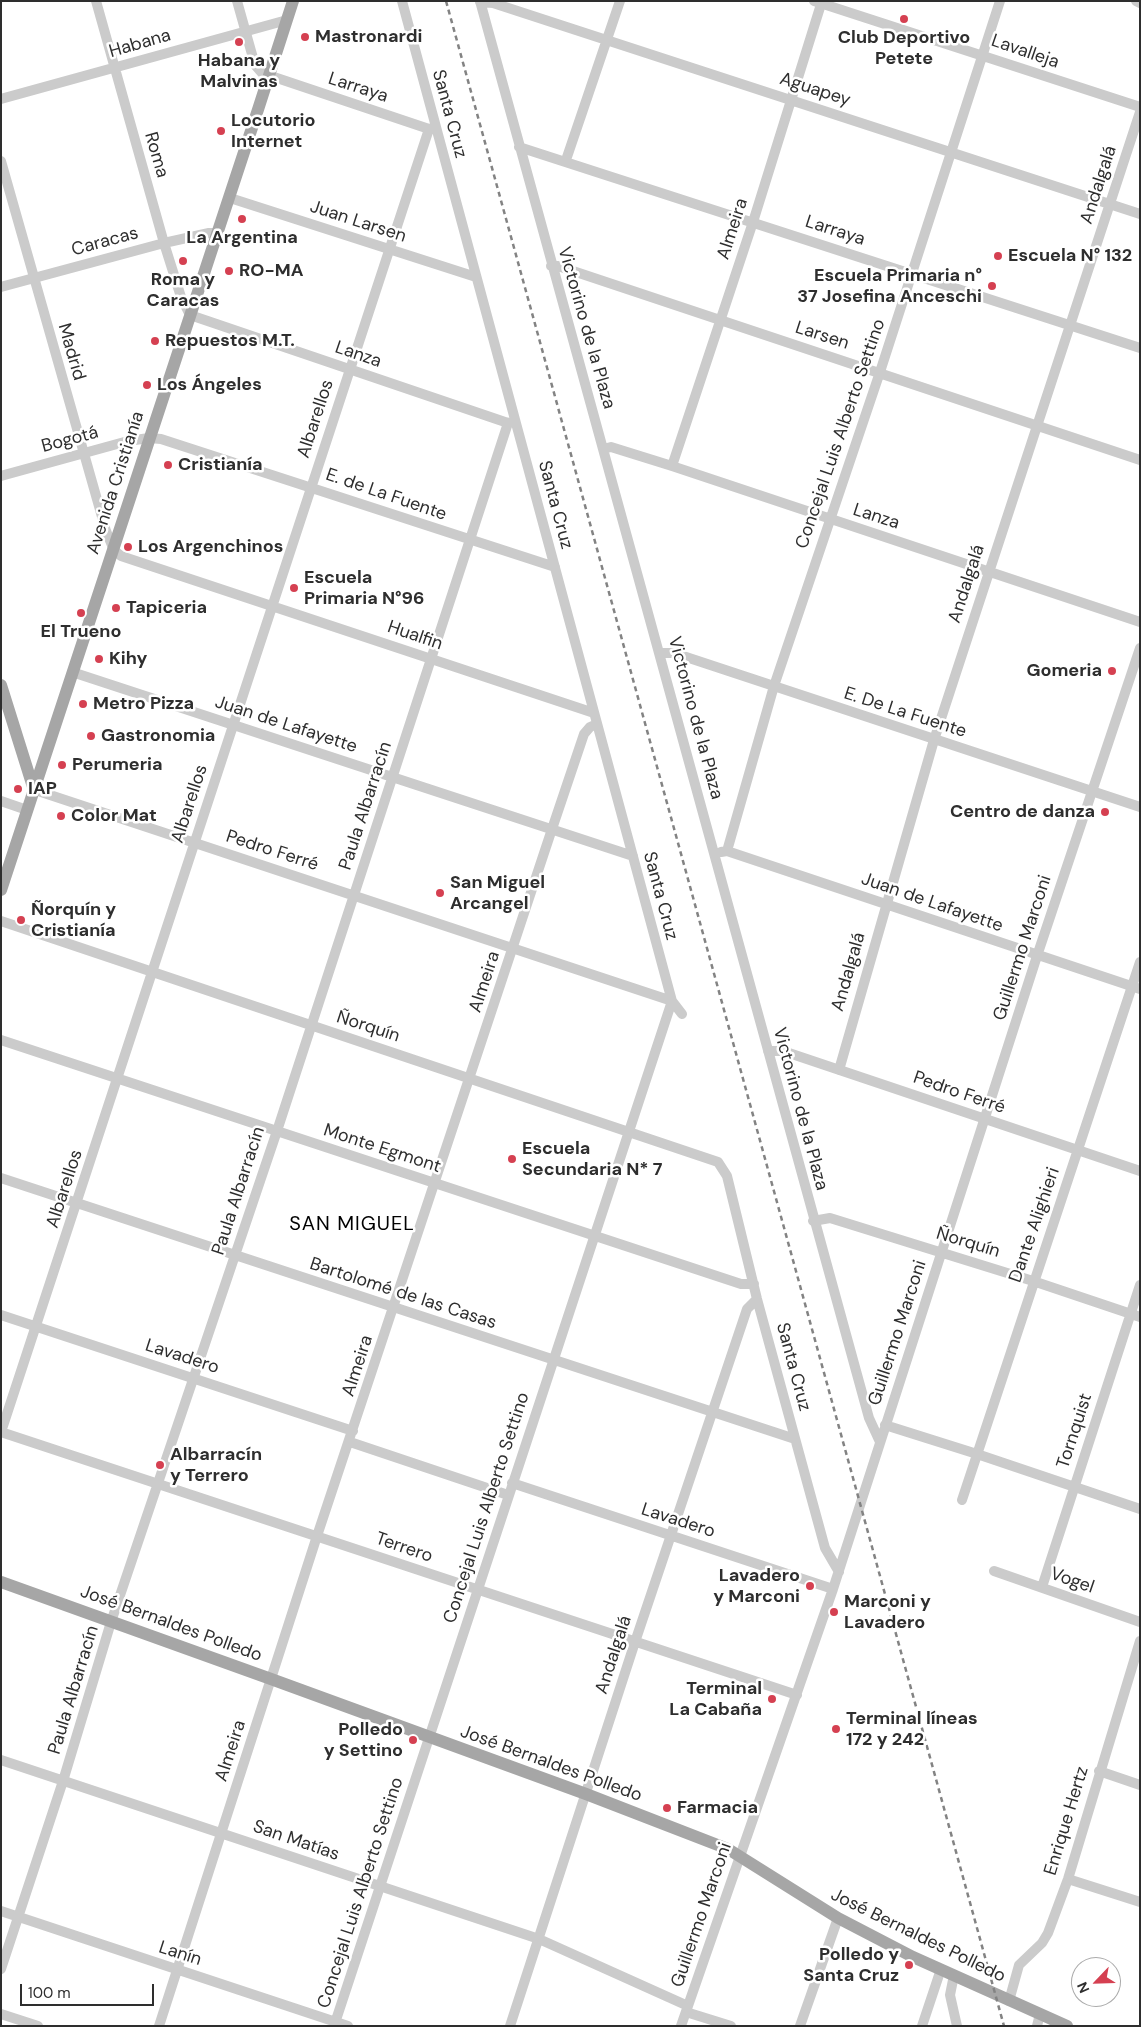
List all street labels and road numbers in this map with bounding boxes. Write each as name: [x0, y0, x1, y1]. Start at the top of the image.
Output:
street label: Habana: [107, 25, 173, 63]
street label: Lavalleja: [988, 30, 1062, 74]
street label: Larraya: [325, 68, 391, 108]
street label: Santa Cruz: [427, 68, 471, 160]
street label: Aguapey: [777, 68, 853, 112]
street label: Roma: [139, 130, 173, 180]
street label: Andalgalá: [1076, 143, 1122, 227]
street label: Juan Larsen: [307, 196, 409, 248]
street label: Almeira: [713, 196, 753, 262]
street label: Larraya: [802, 211, 868, 251]
street label: Caracas: [69, 223, 141, 261]
street label: Victorino de la Plaza: [552, 244, 620, 412]
street label: Concejal Luis Alberto Settino: [791, 316, 891, 552]
street label: Larsen: [792, 317, 852, 355]
street label: Madrid: [53, 321, 89, 383]
street label: Lanza: [332, 337, 384, 373]
street label: Albarellos: [293, 377, 339, 461]
street label: Avenida Cristianía: [83, 409, 149, 557]
street label: Bogotá: [39, 422, 101, 458]
street label: Santa Cruz: [533, 459, 577, 551]
street label: E. de La Fuente: [323, 464, 449, 526]
street label: Lanza: [850, 499, 902, 535]
street label: Andalgalá: [944, 542, 990, 626]
street label: Hualfin: [385, 617, 445, 655]
street label: Victorino de la Plaza: [663, 634, 727, 802]
street label: E. De La Fuente: [841, 683, 969, 743]
street label: Juan de Lafayette: [212, 692, 360, 758]
street label: Paula Albarracín: [335, 739, 397, 873]
street label: Albarellos: [167, 762, 213, 846]
street label: Pedro Ferré: [223, 826, 321, 876]
street label: Santa Cruz: [638, 850, 682, 942]
street label: Juan de Lafayette: [858, 869, 1006, 937]
street label: Guillermo Marconi: [989, 873, 1057, 1023]
street label: Andalgalá: [827, 930, 871, 1014]
street label: Almeira: [465, 949, 505, 1015]
street label: Ñorquín: [334, 1007, 402, 1047]
street label: Victorino de la Plaza: [768, 1025, 832, 1193]
street label: Pedro Ferré: [910, 1067, 1008, 1119]
street label: Monte Egmont: [321, 1120, 443, 1178]
street label: Paula Albarracín: [208, 1124, 270, 1258]
street label: Albarellos: [42, 1147, 88, 1231]
street label: Dante Alighieri: [1005, 1165, 1065, 1285]
street label: Ñorquín: [934, 1223, 1002, 1263]
street label: Bartolomé de las Casas: [307, 1254, 499, 1334]
street label: Guillermo Marconi: [864, 1258, 932, 1408]
street label: Santa Cruz: [771, 1321, 815, 1413]
street label: Almeira: [338, 1333, 378, 1399]
street label: Lavadero: [142, 1335, 222, 1379]
street label: Concejal Luis Alberto Settino: [439, 1390, 535, 1626]
street label: Tornquist: [1053, 1391, 1097, 1471]
street label: Lavadero: [638, 1499, 718, 1543]
street label: Terrero: [373, 1528, 435, 1568]
street label: Vogel: [1047, 1563, 1097, 1599]
street label: José Bernaldes Polledo: [77, 1581, 265, 1667]
street label: Andalgalá: [591, 1613, 637, 1697]
street label: Paula Albarracín: [44, 1623, 104, 1757]
street label: Almeira: [211, 1718, 251, 1784]
street label: José Bernaldes Polledo: [457, 1721, 645, 1807]
street label: Enrique Hertz: [1040, 1764, 1094, 1878]
street label: Concejal Luis Alberto Settino: [313, 1775, 409, 2011]
street label: San Matías: [250, 1816, 342, 1866]
street label: Guillermo Marconi: [667, 1840, 737, 1990]
street label: José Bernaldes Polledo: [827, 1884, 1009, 1988]
street label: Lanín: [156, 1937, 204, 1971]

